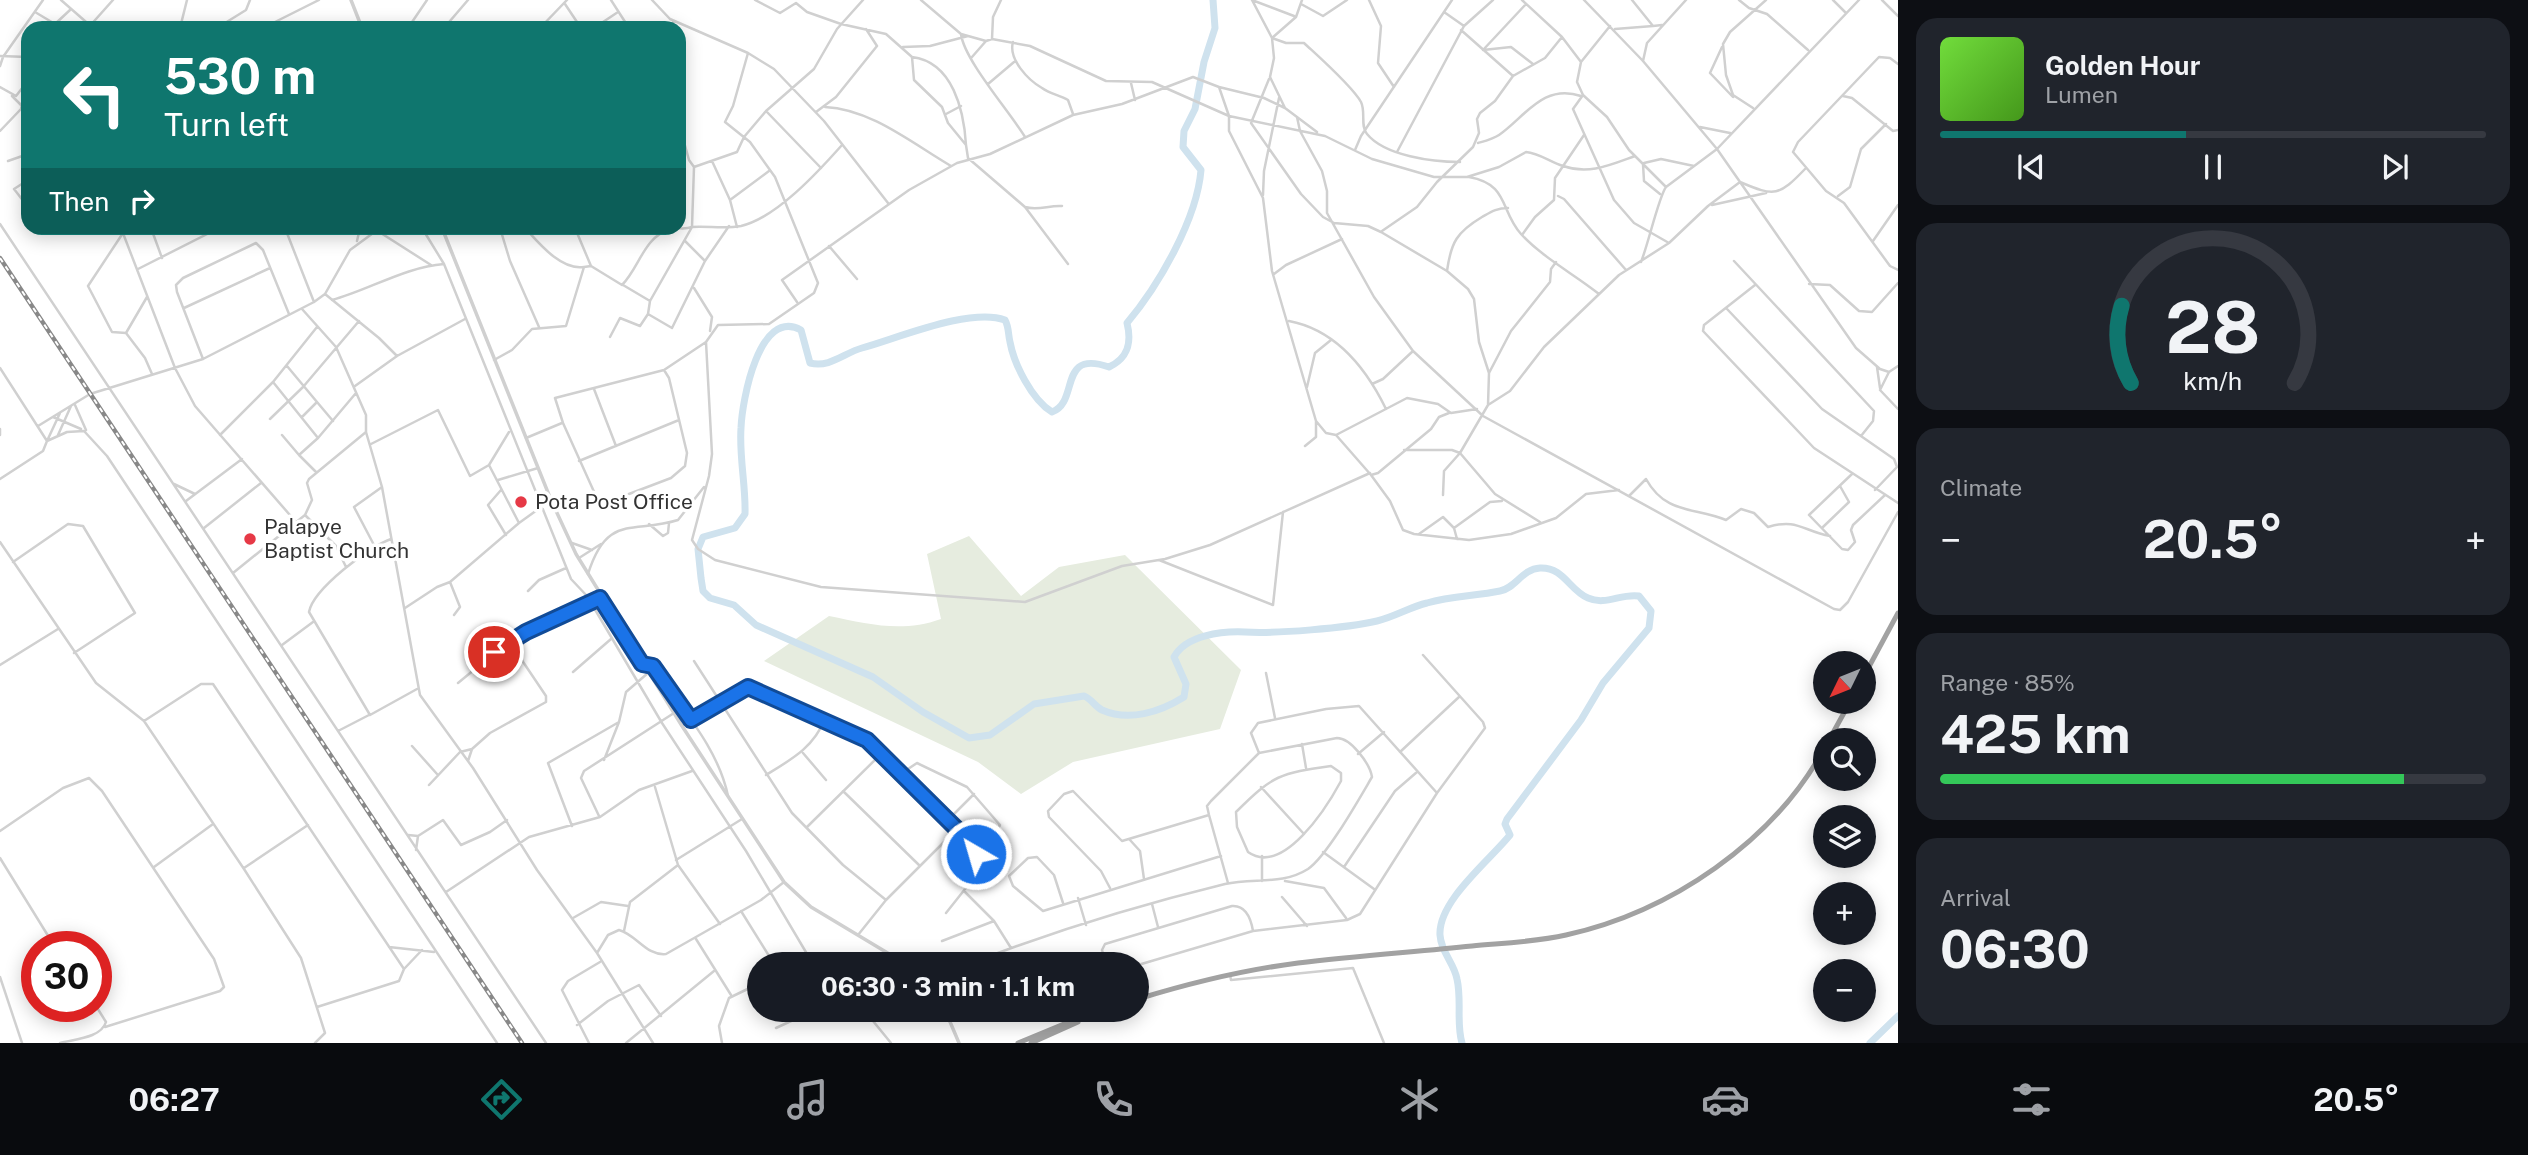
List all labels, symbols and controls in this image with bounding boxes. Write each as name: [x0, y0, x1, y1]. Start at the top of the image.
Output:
text: 530 m: [164, 47, 316, 105]
icon: left: [49, 49, 140, 140]
text: Golden Hour: [2045, 50, 2200, 81]
text: Lumen: [2045, 81, 2118, 108]
text: Turn left: [164, 106, 289, 143]
icon: previous: [2012, 148, 2050, 186]
icon: pause: [2194, 148, 2232, 186]
icon: next: [2376, 148, 2414, 186]
icon: right: [123, 182, 161, 220]
text: Then: [49, 186, 109, 217]
text: 28: [2165, 284, 2261, 369]
text: km/h: [2184, 365, 2242, 395]
text: Climate: [1940, 474, 2022, 501]
place label: Pota Post Office: [535, 489, 693, 514]
marker: Pota Post Office: [513, 494, 529, 510]
text: 20.5°: [2143, 509, 2283, 570]
place label: Palapye Baptist Church: [264, 514, 409, 563]
text: −: [1940, 518, 1961, 563]
text: +: [2465, 518, 2486, 563]
marker: Palapye Baptist Church: [242, 531, 258, 547]
pin: [464, 622, 524, 682]
icon: arrive: [475, 633, 513, 671]
north arrow: [1813, 651, 1876, 714]
map controls: [1813, 651, 1876, 1022]
text: Range · 85%: [1940, 669, 2075, 696]
text: 425 km: [1940, 704, 2131, 765]
button: search: [1813, 728, 1876, 791]
button: layers: [1813, 805, 1876, 868]
position arrow: [939, 817, 1013, 891]
button: +: [1813, 882, 1876, 945]
text: Arrival: [1940, 884, 2011, 911]
text: 06:30: [1940, 919, 2090, 980]
speed limit sign: 30: [21, 931, 112, 1022]
button: −: [1813, 959, 1876, 1022]
text: 06:30 · 3 min · 1.1 km: [821, 971, 1075, 1002]
icon: directions: [477, 1075, 526, 1124]
icon: music: [783, 1075, 832, 1124]
icon: phone: [1089, 1075, 1138, 1124]
icon: climate: [1395, 1075, 1444, 1124]
icon: car: [1701, 1075, 1750, 1124]
icon: filters: [2007, 1075, 2056, 1124]
text: 06:27: [129, 1081, 220, 1118]
text: 20.5°: [2313, 1081, 2399, 1118]

